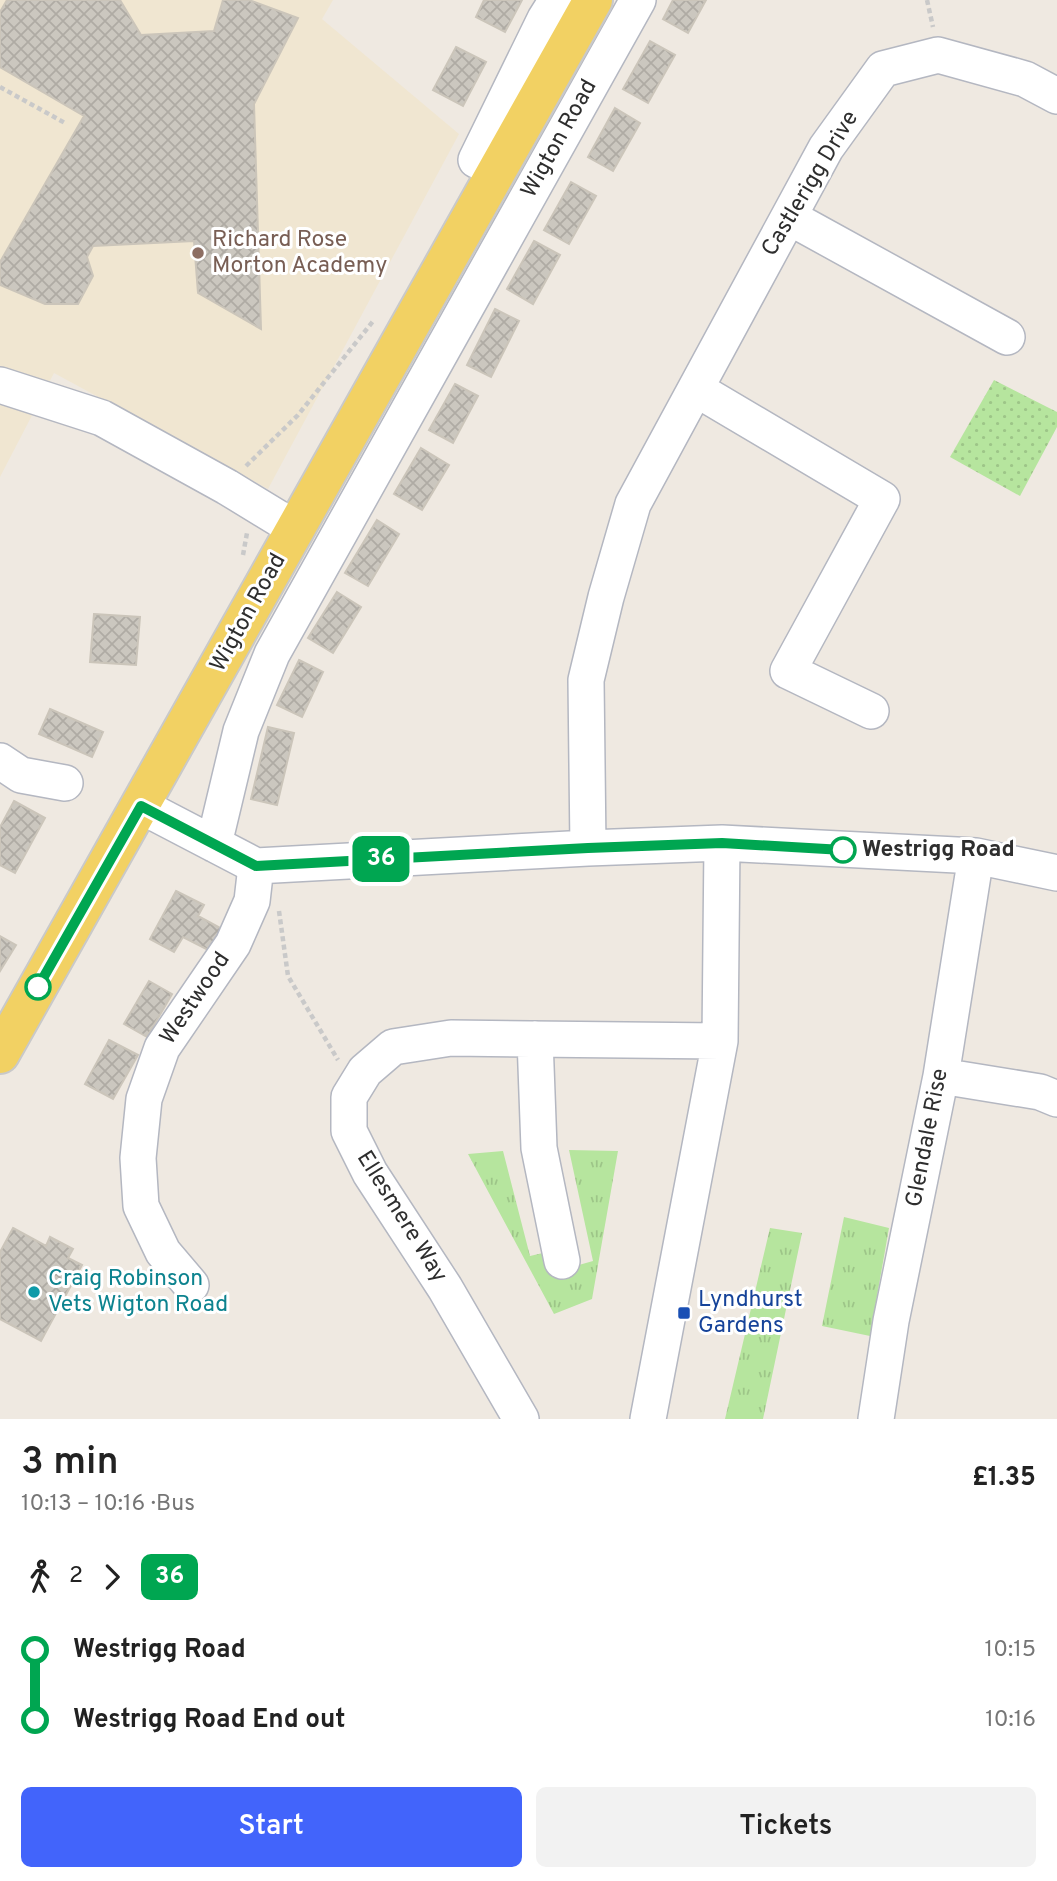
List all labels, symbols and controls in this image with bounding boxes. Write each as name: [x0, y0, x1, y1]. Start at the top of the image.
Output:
street label: Wigton Road: [516, 75, 604, 203]
street label: Castlerigg Drive: [756, 106, 866, 262]
place label: Richard Rose Morton Academy: [212, 226, 387, 281]
marker: Richard Rose Morton Academy: [190, 245, 206, 261]
street label: Wigton Road: [205, 549, 293, 677]
line badge: 36: [350, 836, 412, 882]
place label: Westrigg Road: [862, 836, 1015, 865]
marker: Westrigg Road: [830, 837, 856, 863]
text: 36: [366, 844, 396, 874]
street label: Westwood: [155, 947, 237, 1051]
unlabelled marker: [25, 974, 51, 1000]
street label: Glendale Rise: [900, 1066, 956, 1210]
street label: Ellesmere Way: [349, 1146, 453, 1288]
place label: Craig Robinson Vets Wigton Road: [48, 1265, 228, 1320]
marker: Craig Robinson Vets Wigton Road: [26, 1284, 42, 1300]
place label: Lyndhurst Gardens: [698, 1286, 803, 1341]
marker: Lyndhurst Gardens: [676, 1305, 692, 1321]
text: 3 min: [21, 1439, 119, 1488]
text: £1.35: [972, 1462, 1036, 1495]
text: 10:13 – 10:16 · Bus: [21, 1490, 195, 1519]
icon: walk: [21, 1558, 59, 1596]
icon: forward: [93, 1558, 131, 1596]
text: 2: [69, 1562, 83, 1591]
text: 36: [155, 1562, 184, 1592]
text: Westrigg Road: [73, 1634, 246, 1667]
text: 10:15: [985, 1636, 1036, 1665]
text: Westrigg Road End out: [73, 1704, 346, 1737]
text: 10:16: [985, 1706, 1036, 1735]
button: Start: [21, 1787, 522, 1867]
button: Tickets: [536, 1787, 1036, 1867]

